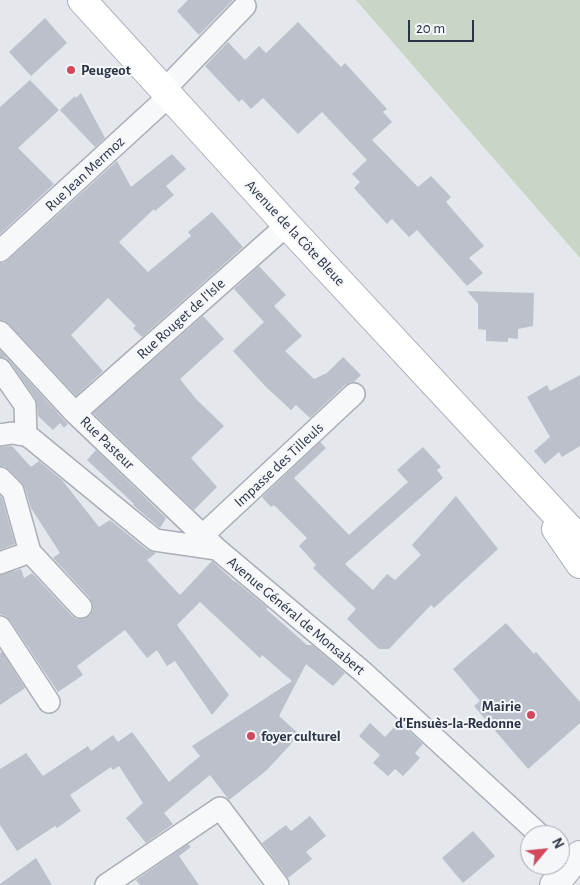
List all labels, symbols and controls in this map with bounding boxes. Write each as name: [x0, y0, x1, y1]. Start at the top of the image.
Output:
scale bar: [410, 10, 476, 42]
text: 20 m: [416, 21, 445, 36]
place label: Peugeot: [81, 61, 131, 79]
marker: Peugeot: [65, 64, 77, 76]
street label: Rue Jean Mermoz: [42, 133, 128, 215]
street label: Avenue de la Côte Bleue: [241, 176, 349, 290]
street label: Rue Rouget de l'Isle: [133, 275, 229, 363]
street label: Rue Pasteur: [76, 413, 138, 473]
street label: Impasse des Tilleuls: [231, 419, 327, 511]
street label: Avenue Général de Monsabert: [223, 553, 369, 679]
place label: Mairie d'Ensuès-la-Redonne: [395, 697, 521, 732]
marker: Mairie d'Ensuès-la-Redonne: [525, 709, 537, 721]
place label: foyer culturel: [261, 727, 341, 745]
marker: foyer culturel: [245, 730, 257, 742]
north arrow: [520, 825, 570, 875]
text: N: [549, 836, 566, 851]

